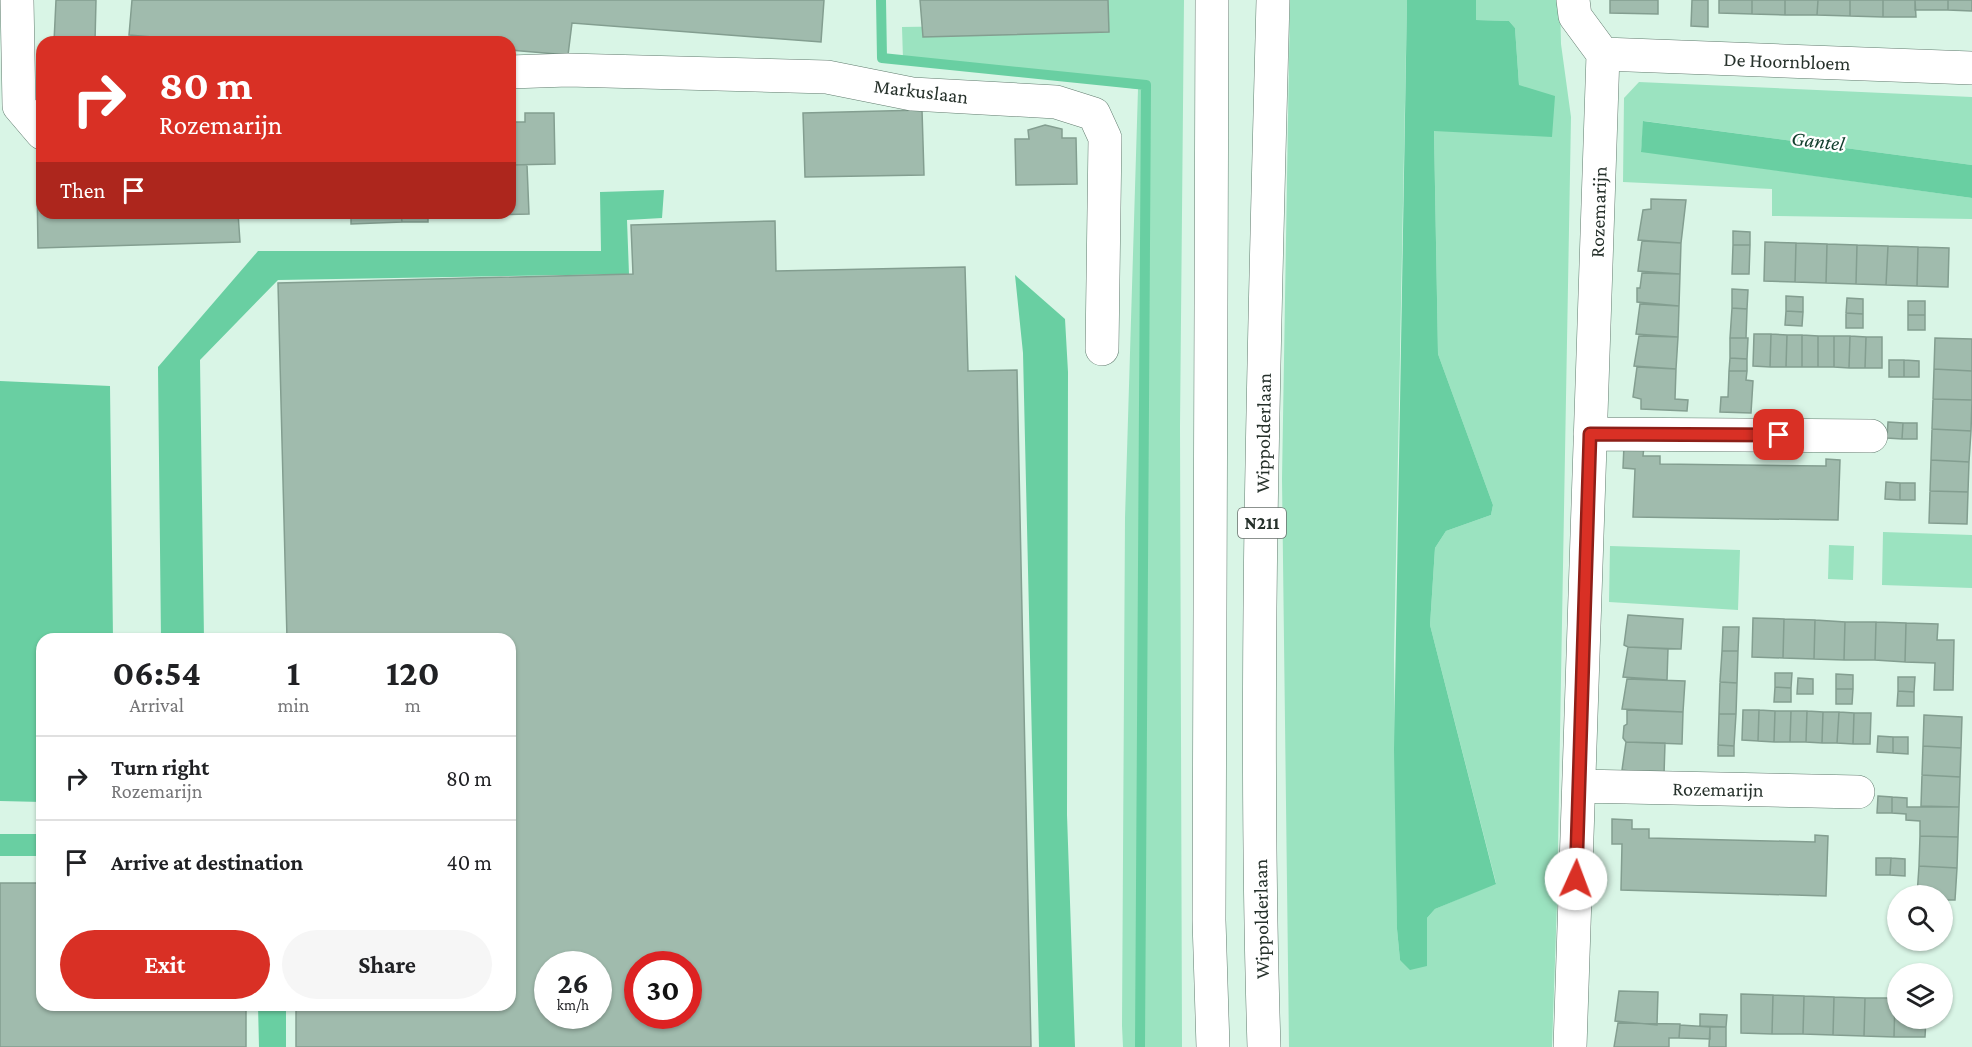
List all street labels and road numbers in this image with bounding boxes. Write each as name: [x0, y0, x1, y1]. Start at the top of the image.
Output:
street label: De Hoornbloem: [1723, 48, 1851, 74]
street label: Markuslaan: [872, 74, 970, 108]
street label: Rozemarijn: [1585, 166, 1612, 258]
street label: Wippolderlaan: [1251, 372, 1276, 493]
road number: N211: [1238, 508, 1286, 538]
street label: Rozemarijn: [1672, 777, 1764, 802]
street label: Wippolderlaan: [1249, 858, 1274, 979]

